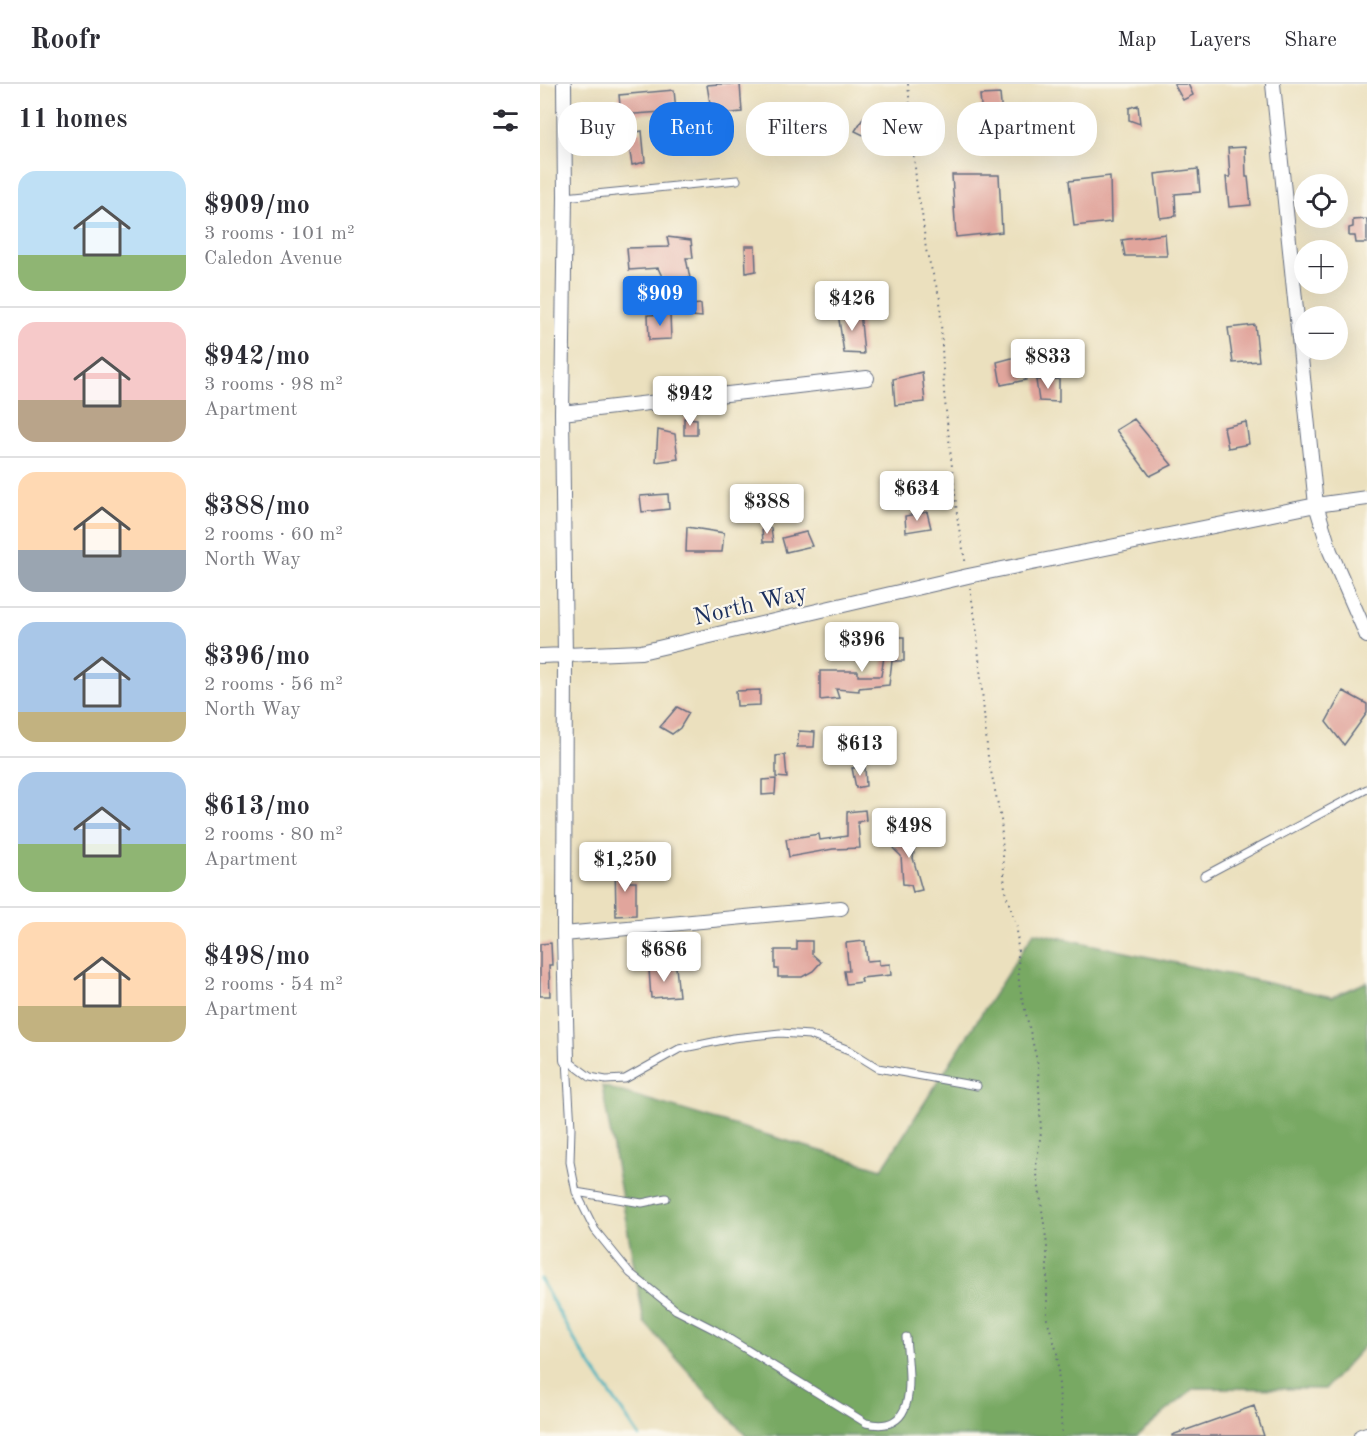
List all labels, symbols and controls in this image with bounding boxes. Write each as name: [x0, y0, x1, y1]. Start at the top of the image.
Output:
text: Roofr: [30, 27, 101, 55]
text: Map: [1117, 30, 1156, 51]
text: Layers: [1189, 30, 1251, 51]
text: Share: [1284, 30, 1337, 51]
chip: Buy: [558, 102, 637, 156]
chip: Rent: [649, 102, 734, 156]
chip: Filters: [746, 102, 849, 156]
chip: New: [861, 102, 945, 156]
chip: Apartment: [957, 102, 1097, 156]
icon: filters: [489, 104, 522, 137]
text: 11 homes: [18, 107, 127, 133]
map controls: [1294, 174, 1348, 360]
button: locate: [1294, 174, 1348, 228]
text: $909/mo: [204, 193, 310, 219]
icon: home: [66, 195, 138, 267]
text: 3 rooms · 101 m²: [204, 224, 354, 244]
button: +: [1294, 240, 1348, 294]
text: Caledon Avenue: [204, 249, 342, 269]
pin: $909: [624, 276, 696, 327]
pin: $426: [816, 281, 888, 332]
text: $909: [637, 285, 683, 305]
text: $426: [829, 290, 875, 310]
button: −: [1294, 306, 1348, 360]
pin: $833: [1012, 339, 1084, 390]
text: $942/mo: [204, 344, 310, 370]
icon: home: [66, 346, 138, 418]
text: $833: [1025, 348, 1071, 368]
text: 3 rooms · 98 m²: [204, 375, 343, 395]
pin: $942: [654, 376, 726, 427]
text: $942: [667, 385, 713, 405]
text: Apartment: [204, 400, 298, 420]
pin: $634: [881, 471, 953, 522]
text: $634: [894, 480, 940, 500]
pin: $388: [731, 484, 803, 535]
text: $388: [744, 493, 790, 513]
text: $388/mo: [204, 494, 310, 520]
icon: home: [66, 496, 138, 568]
text: 2 rooms · 60 m²: [204, 525, 343, 545]
text: North Way: [204, 550, 301, 570]
street label: North Way: [691, 581, 810, 631]
pin: $396: [826, 622, 898, 673]
text: $396: [839, 631, 885, 651]
text: $396/mo: [204, 644, 310, 670]
icon: home: [66, 646, 138, 718]
text: 2 rooms · 56 m²: [204, 675, 343, 695]
text: North Way: [204, 700, 301, 720]
pin: $613: [824, 726, 896, 777]
text: $613: [837, 735, 883, 755]
text: $613/mo: [204, 794, 310, 820]
icon: home: [66, 796, 138, 868]
pin: $498: [873, 808, 945, 859]
text: $498: [886, 817, 932, 837]
text: 2 rooms · 80 m²: [204, 825, 343, 845]
pin: $1,250: [576, 842, 674, 893]
text: Apartment: [204, 850, 298, 870]
text: $1,250: [593, 851, 657, 871]
pin: $686: [628, 932, 700, 983]
text: $686: [641, 941, 687, 961]
text: $498/mo: [204, 944, 310, 970]
icon: home: [66, 946, 138, 1018]
text: 2 rooms · 54 m²: [204, 975, 343, 995]
text: Apartment: [204, 1000, 298, 1020]

